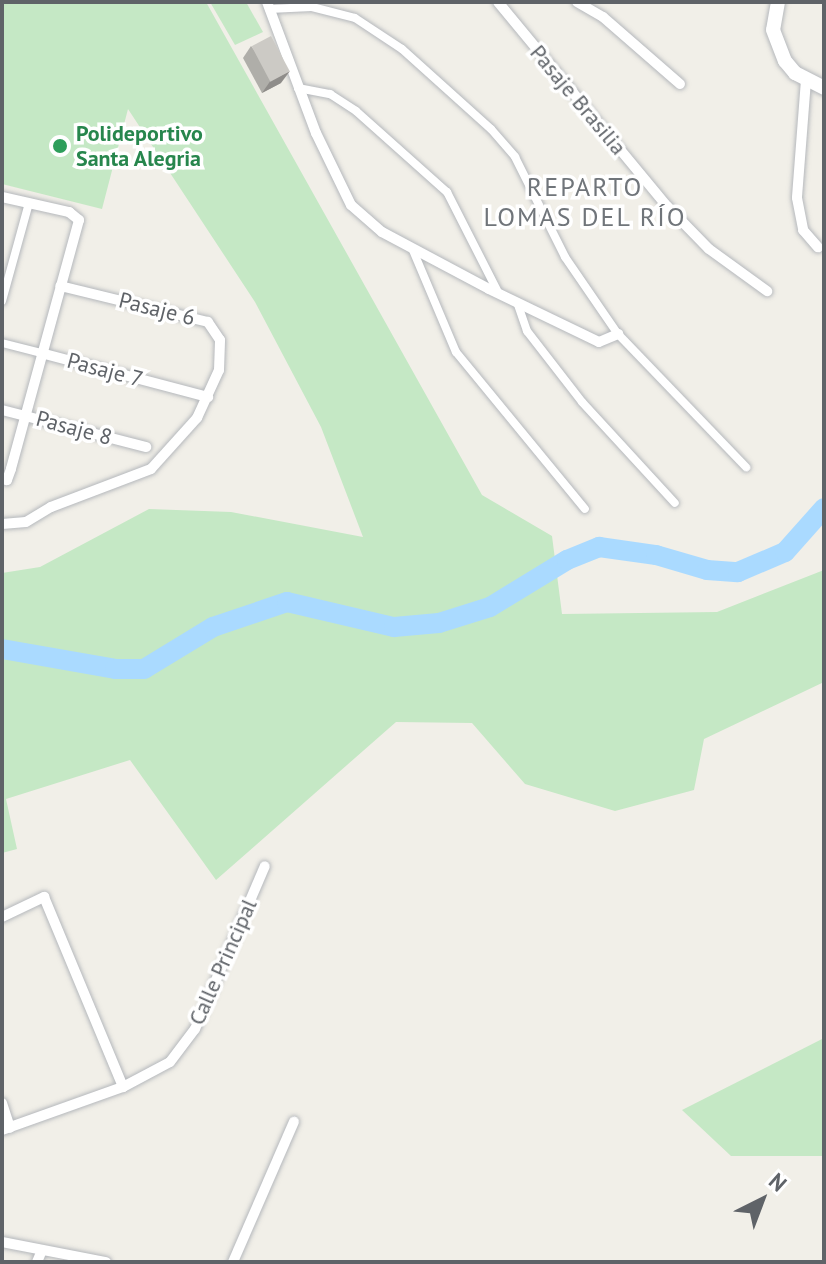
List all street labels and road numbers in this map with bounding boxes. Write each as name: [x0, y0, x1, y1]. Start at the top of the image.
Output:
street label: Pasaje Brasilia: [524, 40, 632, 160]
street label: Pasaje 6: [116, 287, 198, 331]
street label: Pasaje 7: [64, 347, 146, 393]
street label: Pasaje 8: [33, 405, 115, 451]
street label: Calle Principal: [183, 895, 263, 1029]

